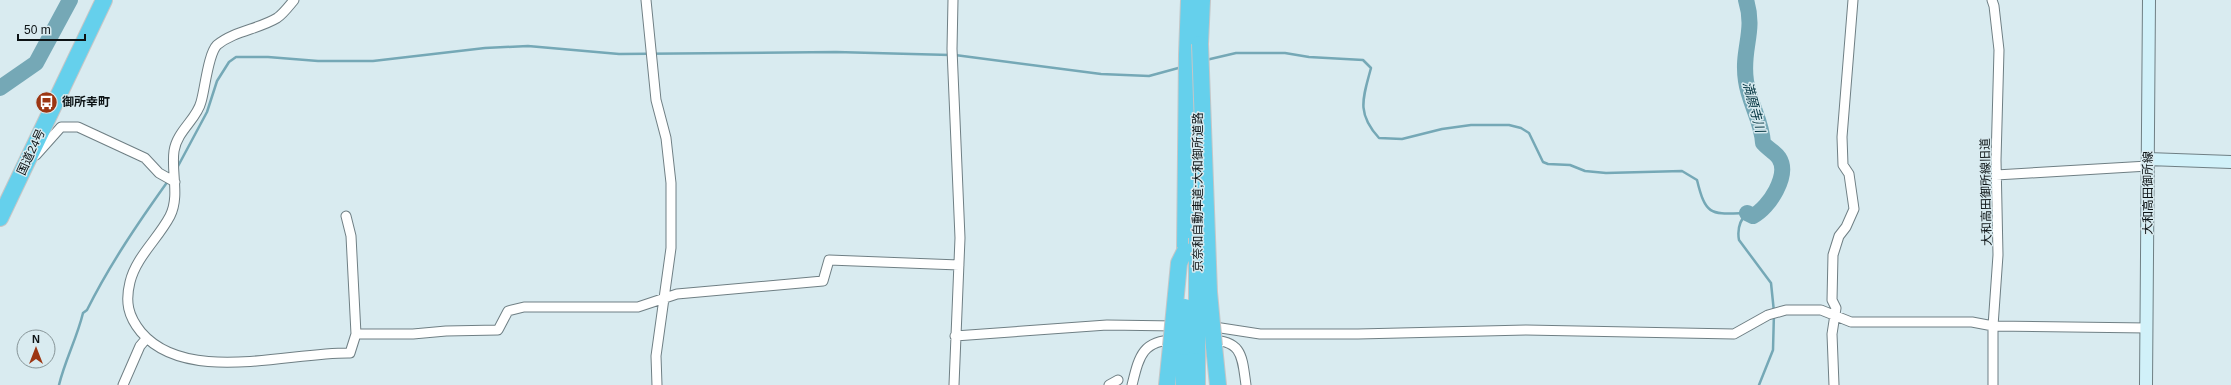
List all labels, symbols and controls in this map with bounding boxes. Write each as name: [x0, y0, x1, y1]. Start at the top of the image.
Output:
scale bar: [18, 16, 85, 42]
text: 50 m: [24, 23, 51, 37]
water label: 満願寺川: [1740, 80, 1768, 136]
bus stop icon: 御所幸町: [34, 89, 60, 115]
place label: 御所幸町: [62, 95, 110, 109]
street label: 京奈和自動車道;大和御所道路: [1191, 112, 1205, 272]
street label: 国道24号: [14, 127, 48, 177]
street label: 大和高田御所線旧道: [1978, 138, 1994, 246]
street label: 大和高田御所線: [2141, 151, 2155, 235]
north arrow: [16, 329, 56, 369]
text: N: [32, 333, 40, 345]

